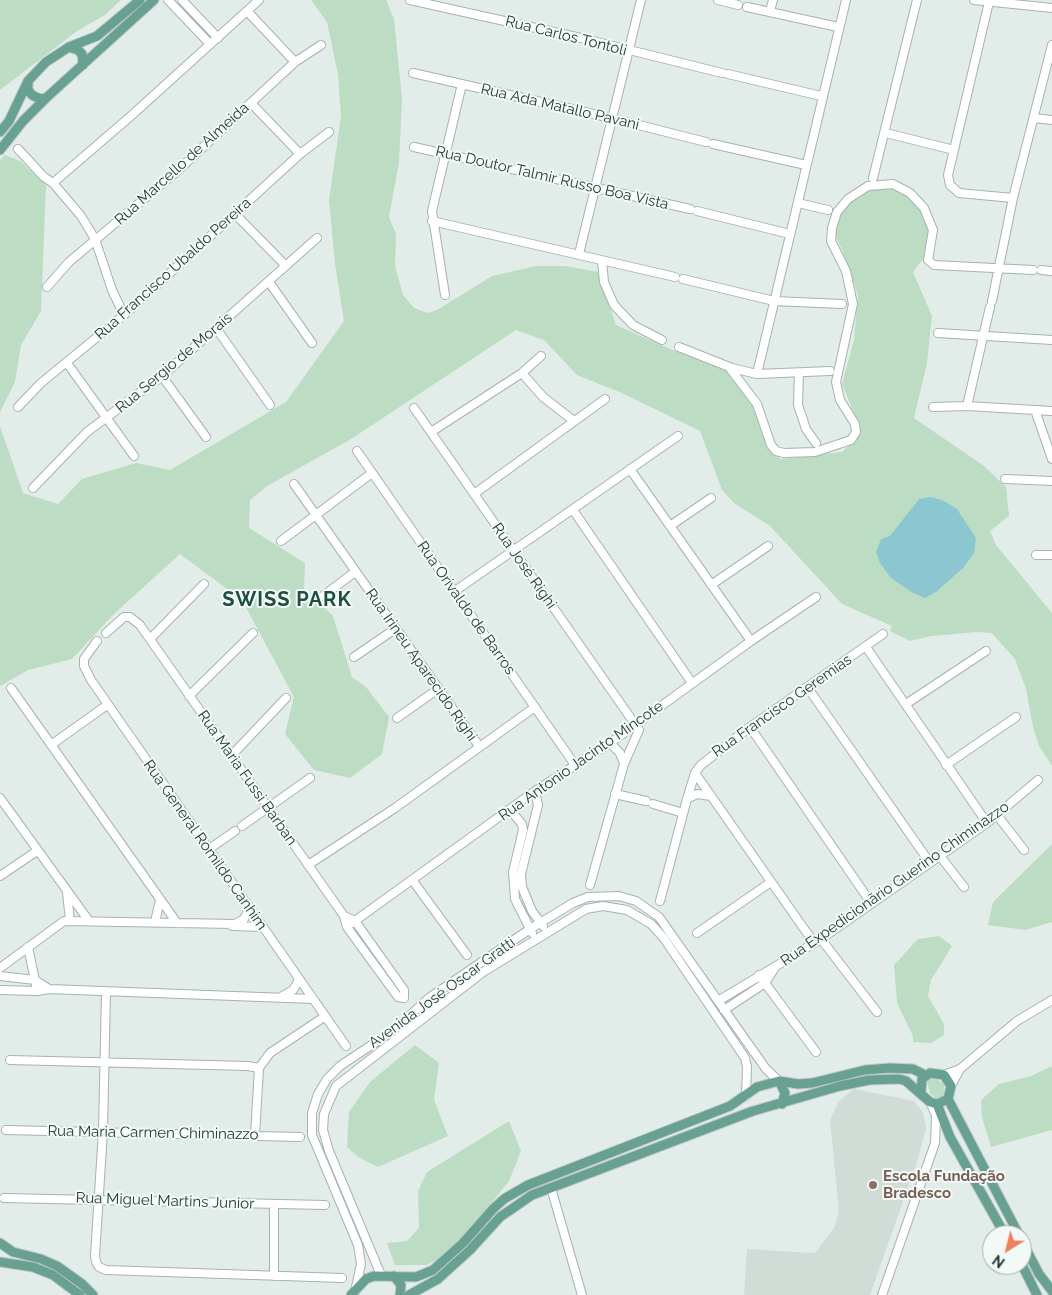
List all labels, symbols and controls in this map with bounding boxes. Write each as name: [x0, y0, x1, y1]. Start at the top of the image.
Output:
street label: Rua Carlos Tontoli: [503, 12, 629, 60]
street label: Rua Ada Matallo Pavani: [479, 80, 641, 134]
street label: Rua Marcello de Almeida: [111, 99, 253, 229]
street label: Rua Doutor Talmir Russo Boa Vista: [434, 142, 670, 214]
street label: Rua Francisco Ubaldo Pereira: [91, 194, 255, 344]
street label: Rua Sergio de Morais: [112, 309, 236, 417]
street label: Rua José Righi: [488, 520, 560, 612]
street label: Rua Orivaldo de Barros: [413, 538, 519, 678]
street label: Rua Irineu Aparecido Righi: [361, 585, 481, 745]
district label: SWISS PARK: [221, 588, 353, 612]
street label: Rua Francisco Geremias: [709, 651, 855, 761]
street label: Rua Antonio Jacinto Mincote: [495, 697, 667, 825]
street label: Rua Maria Fussi Barban: [194, 707, 300, 849]
street label: Rua General Romildo Canhim: [139, 756, 271, 934]
street label: Rua Expedicionãrio Guerino Chiminazzo: [777, 798, 1013, 970]
street label: Avenida José Oscar Gratti: [365, 934, 519, 1052]
street label: Rua Maria Carmen Chiminazzo: [47, 1122, 259, 1144]
place label: Escola Fundação Bradesco: [883, 1167, 1005, 1202]
marker: Escola Fundação Bradesco: [867, 1179, 879, 1191]
street label: Rua Miguel Martins Junior: [75, 1189, 255, 1213]
north arrow: [982, 1225, 1032, 1275]
text: N: [990, 1252, 1008, 1271]

